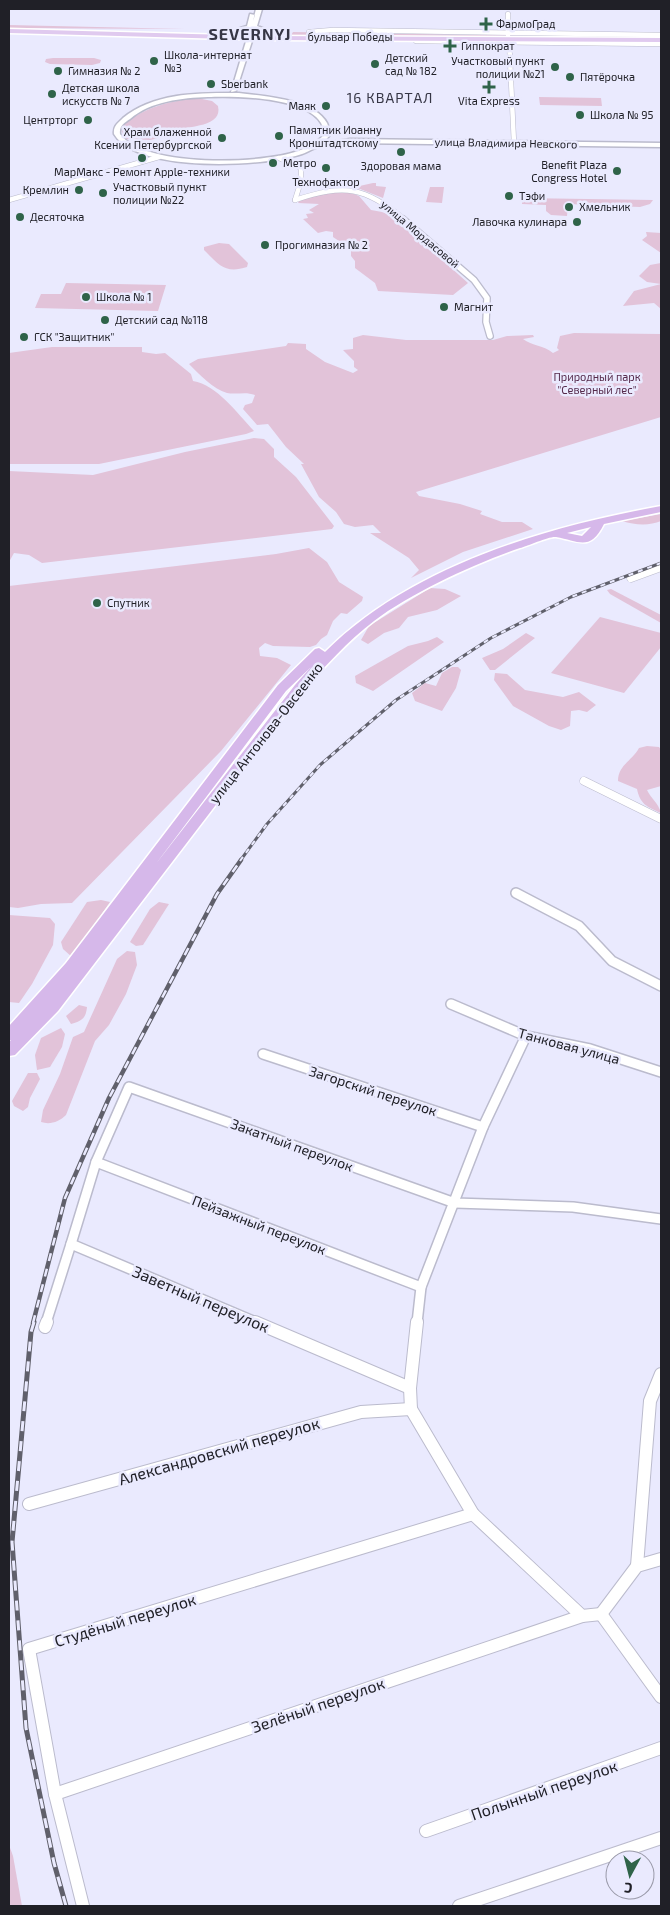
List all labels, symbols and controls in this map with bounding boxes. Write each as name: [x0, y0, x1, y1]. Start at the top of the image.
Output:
place label: ФармоГрад: [496, 17, 556, 30]
marker: ФармоГрад: [480, 18, 492, 30]
district label: SEVERNYJ: [208, 24, 292, 43]
street label: бульвар Победы: [308, 30, 392, 44]
marker: Гиппократ: [443, 39, 457, 53]
place label: Гиппократ: [461, 39, 515, 52]
place label: Школа-интернат №3: [164, 48, 252, 74]
place label: Детский сад № 182: [385, 51, 437, 77]
place label: Участковый пункт полиции №21: [451, 54, 546, 80]
marker: Школа-интернат №3: [148, 55, 160, 67]
marker: Детский сад № 182: [369, 58, 381, 70]
marker: Участковый пункт полиции №21: [549, 61, 561, 73]
place label: Гимназия № 2: [68, 64, 140, 77]
marker: Гимназия № 2: [52, 65, 64, 77]
place label: Пятёрочка: [580, 70, 635, 83]
marker: Пятёрочка: [564, 71, 576, 83]
place label: Sberbank: [221, 77, 268, 90]
marker: Sberbank: [205, 78, 217, 90]
place label: Детская школа искусств № 7: [62, 81, 140, 108]
marker: Vita Express: [483, 81, 495, 93]
marker: Детская школа искусств № 7: [46, 88, 58, 100]
district label: 16 КВАРТАЛ: [347, 89, 433, 106]
place label: Vita Express: [458, 94, 520, 107]
place label: Маяк: [288, 99, 316, 112]
marker: Маяк: [320, 100, 332, 112]
place label: Школа № 95: [590, 108, 653, 121]
marker: Школа № 95: [574, 109, 586, 121]
place label: Центрторг: [23, 113, 78, 126]
marker: Центрторг: [82, 114, 94, 126]
place label: Памятник Иоанну Кронштадтскому: [289, 123, 382, 150]
place label: Храм блаженной Ксении Петербургской: [94, 125, 212, 152]
marker: Памятник Иоанну Кронштадтскому: [273, 130, 285, 142]
marker: Храм блаженной Ксении Петербургской: [216, 132, 228, 144]
street label: улица Владимира Невского: [434, 135, 578, 151]
marker: Здоровая мама: [395, 146, 407, 158]
marker: МарМакс - Ремонт Apple-техники: [136, 152, 148, 164]
place label: Метро: [283, 156, 316, 169]
marker: Метро: [267, 157, 279, 169]
place label: Benefit Plaza Congress Hotel: [531, 158, 608, 184]
place label: Здоровая мама: [361, 159, 441, 172]
marker: Технофактор: [320, 162, 332, 174]
place label: МарМакс - Ремонт Apple-техники: [54, 165, 230, 178]
marker: Benefit Plaza Congress Hotel: [611, 165, 623, 177]
place label: Технофактор: [292, 175, 360, 188]
place label: Участковый пункт полиции №22: [113, 180, 207, 206]
place label: Кремлин: [23, 183, 69, 196]
marker: Кремлин: [73, 184, 85, 196]
marker: Участковый пункт полиции №22: [97, 187, 109, 199]
place label: Тэфи: [519, 189, 545, 202]
marker: Тэфи: [503, 190, 515, 202]
street label: улица Мордасовой: [378, 197, 462, 271]
place label: Хмельник: [579, 200, 631, 213]
marker: Хмельник: [563, 201, 575, 213]
place label: Десяточка: [30, 210, 84, 223]
marker: Десяточка: [14, 211, 26, 223]
place label: Лавочка кулинара: [472, 215, 567, 229]
marker: Лавочка кулинара: [571, 216, 583, 228]
place label: Прогимназия № 2: [275, 238, 368, 251]
marker: Прогимназия № 2: [259, 239, 271, 251]
place label: Школа № 1: [96, 290, 152, 303]
marker: Школа № 1: [80, 291, 92, 303]
place label: Магнит: [454, 300, 494, 313]
marker: Магнит: [438, 301, 450, 313]
place label: Детский сад №118: [115, 313, 208, 326]
marker: Детский сад №118: [99, 314, 111, 326]
place label: ГСК "Защитник": [34, 330, 114, 343]
marker: ГСК "Защитник": [18, 331, 30, 343]
park label: Природный парк "Северный лес": [553, 370, 641, 396]
place label: Спутник: [107, 596, 150, 610]
marker: Спутник: [91, 597, 103, 609]
street label: улица Антонова-Овсеенко: [205, 659, 326, 807]
street label: Танковая улица: [516, 1024, 622, 1067]
street label: Загорский переулок: [307, 1062, 440, 1119]
street label: Закатный переулок: [229, 1115, 356, 1175]
street label: Пейзажный переулок: [190, 1191, 329, 1258]
street label: Заветный переулок: [129, 1261, 273, 1337]
street label: Александровский переулок: [116, 1413, 322, 1489]
street label: Студёный переулок: [52, 1589, 199, 1651]
street label: Зелёный переулок: [249, 1673, 388, 1737]
street label: Полынный переулок: [468, 1755, 620, 1824]
north arrow: [605, 1850, 655, 1900]
text: С: [623, 1879, 633, 1897]

